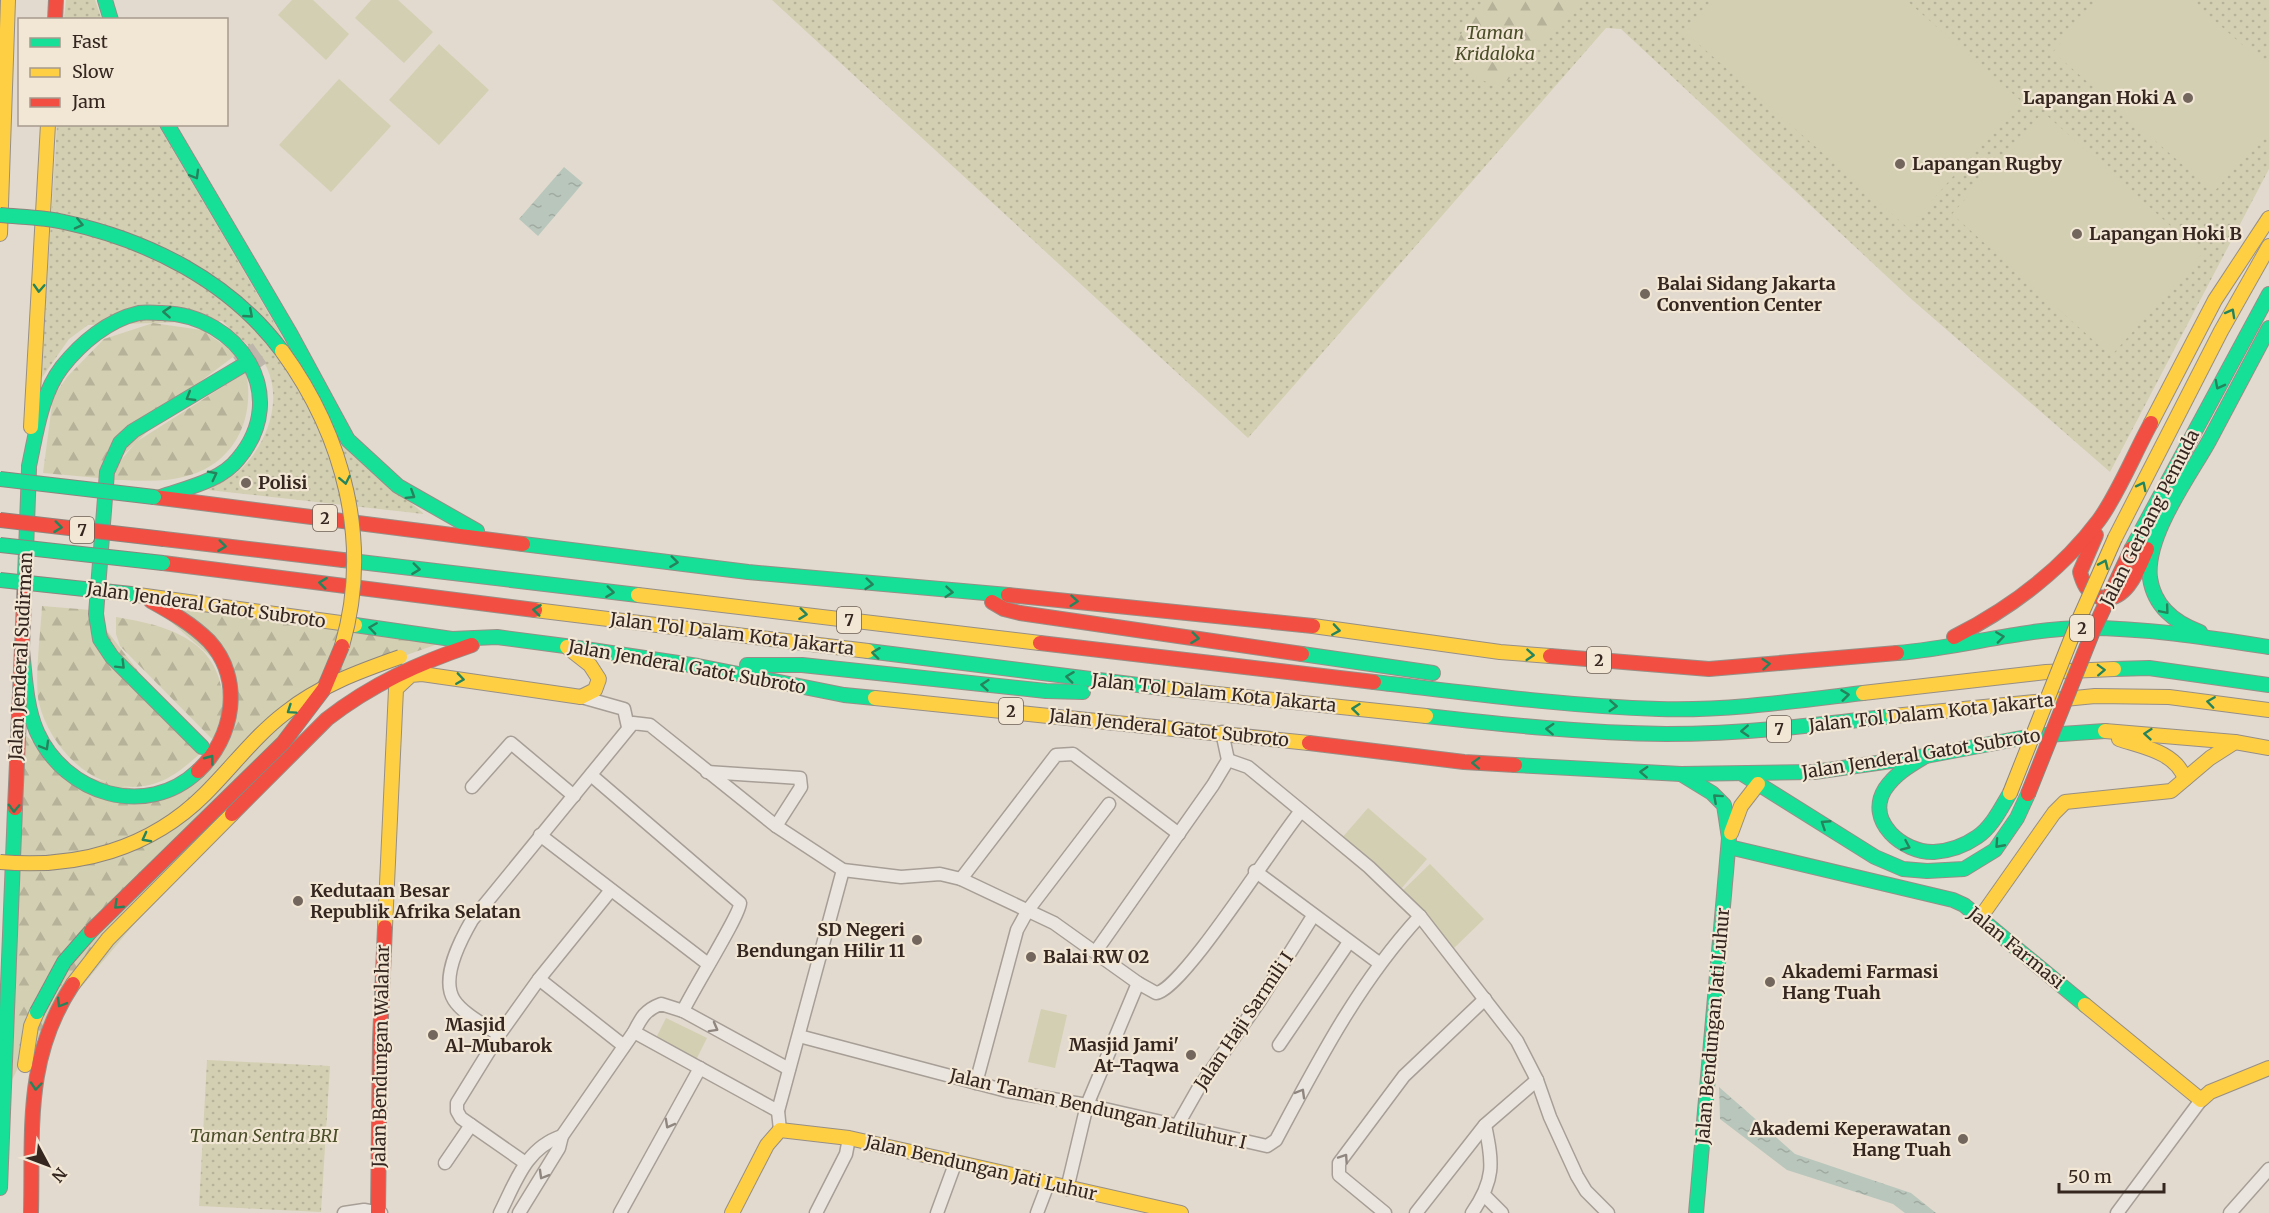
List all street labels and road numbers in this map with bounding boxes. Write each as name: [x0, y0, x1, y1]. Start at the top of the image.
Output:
street label: Jalan Gerbang Pemuda: [2094, 425, 2204, 611]
road number: 2: [313, 505, 337, 531]
road number: 7: [70, 517, 94, 543]
street label: Jalan Jenderal Sudirman: [4, 551, 37, 762]
street label: Jalan Jenderal Gatot Subroto: [84, 576, 327, 633]
street label: Jalan Tol Dalam Kota Jakarta: [608, 607, 856, 660]
road number: 7: [837, 607, 861, 633]
road number: 2: [2070, 615, 2094, 641]
street label: Jalan Jenderal Gatot Subroto: [565, 634, 808, 699]
road number: 2: [1587, 647, 1611, 673]
street label: Jalan Tol Dalam Kota Jakarta: [1089, 668, 1338, 717]
street label: Jalan Tol Dalam Kota Jakarta: [1806, 688, 2055, 737]
road number: 2: [999, 698, 1023, 724]
street label: Jalan Jenderal Gatot Subroto: [1047, 703, 1290, 752]
road number: 7: [1767, 716, 1791, 742]
street label: Jalan Jenderal Gatot Subroto: [1799, 723, 2042, 784]
street label: Jalan Farmasi: [1963, 901, 2069, 994]
street label: Jalan Bendungan Jati Luhur: [1691, 907, 1734, 1146]
street label: Jalan Bendungan Walahar: [367, 944, 394, 1169]
street label: Jalan Haji Sarmili I: [1188, 947, 1298, 1095]
street label: Jalan Taman Bendungan Jatiluhur I: [946, 1063, 1249, 1154]
street label: Jalan Bendungan Jati Luhur: [862, 1129, 1099, 1205]

